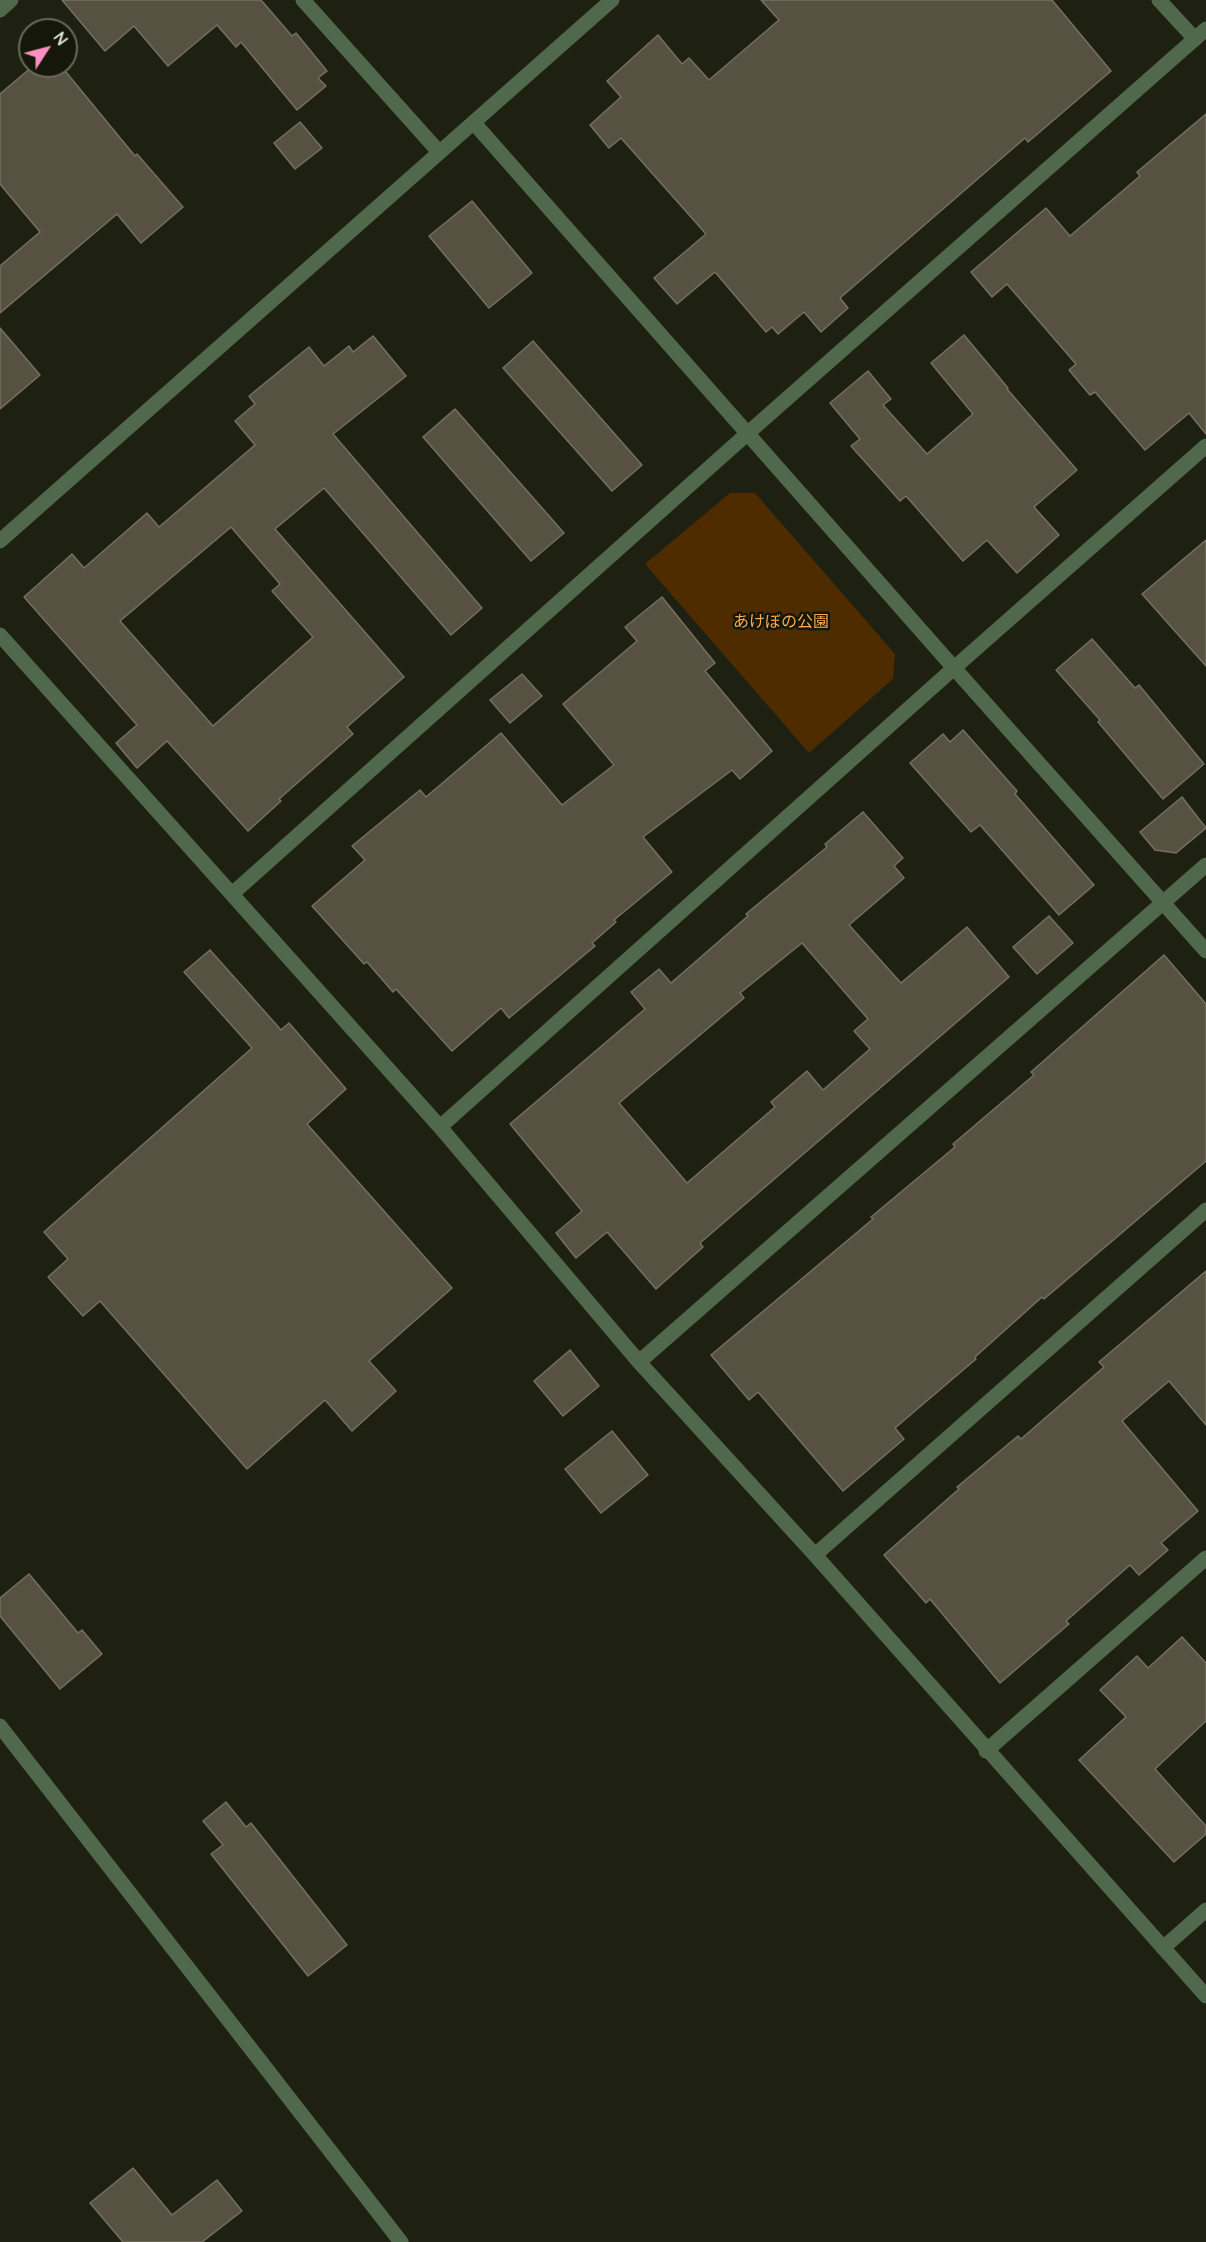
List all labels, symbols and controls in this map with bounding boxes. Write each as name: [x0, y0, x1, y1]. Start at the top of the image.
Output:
north arrow: [18, 18, 78, 78]
text: N: [49, 28, 72, 49]
park label: あけぼの公園: [733, 612, 829, 632]

